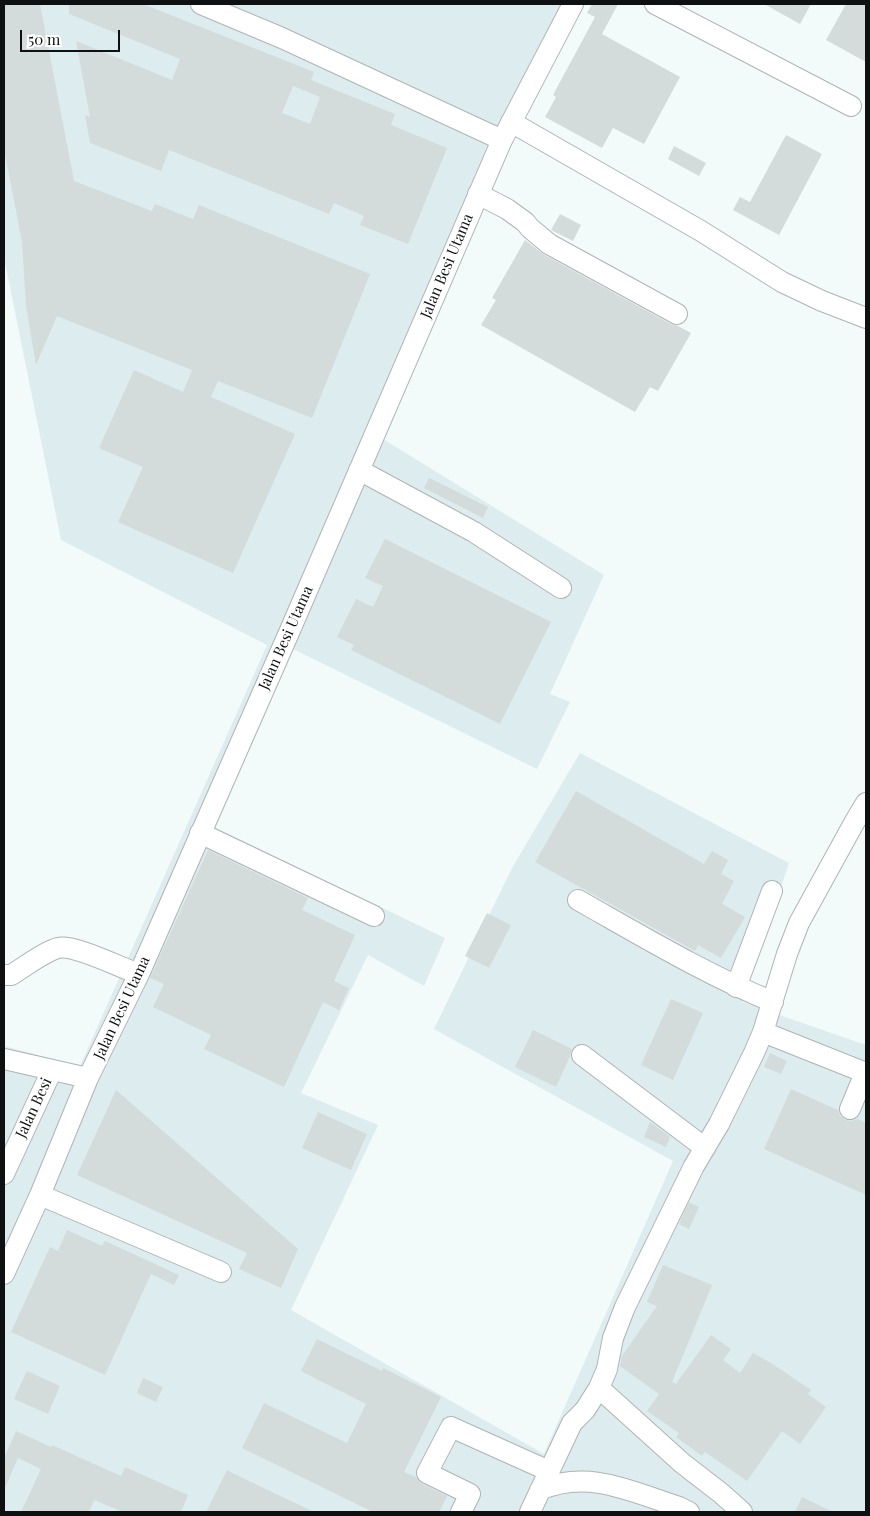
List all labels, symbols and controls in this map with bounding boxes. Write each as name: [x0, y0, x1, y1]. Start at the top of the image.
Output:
scale bar: [22, 20, 122, 52]
text: 50 m: [28, 29, 60, 49]
street label: Jalan Besi Utama: [417, 211, 477, 321]
street label: Jalan Besi Utama: [255, 583, 317, 693]
street label: Jalan Besi Utama: [90, 953, 154, 1063]
street label: Jalan Besi: [12, 1075, 56, 1141]

